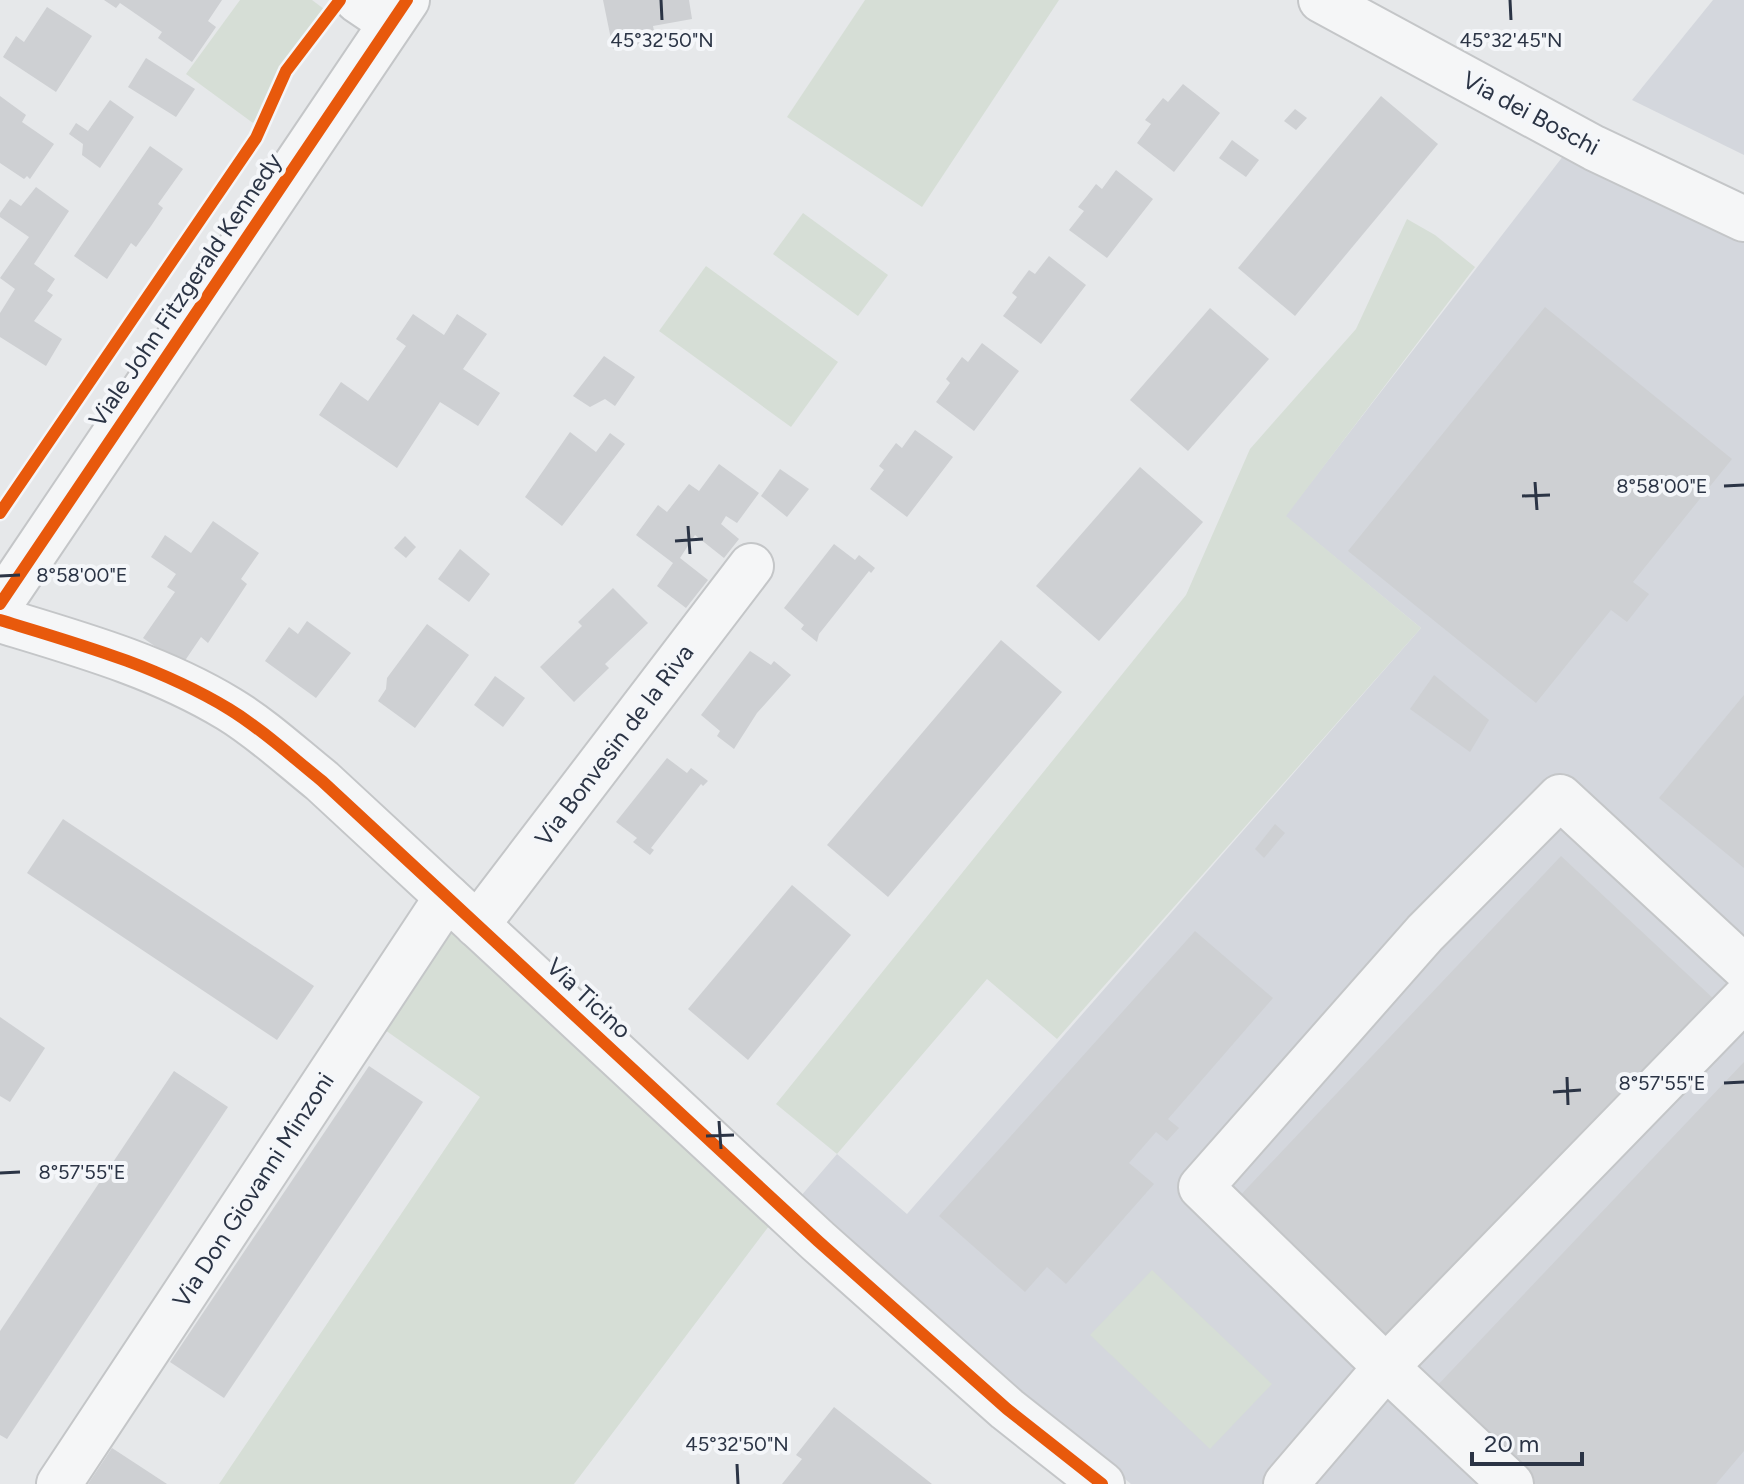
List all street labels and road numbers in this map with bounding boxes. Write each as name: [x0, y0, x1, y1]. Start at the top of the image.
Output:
street label: Via dei Boschi: [1458, 65, 1604, 161]
street label: Viale John Fitzgerald Kennedy: [82, 147, 288, 432]
street label: Via Bonvesin de la Riva: [529, 638, 699, 852]
street label: Via Ticino: [541, 952, 637, 1044]
street label: Via Don Giovanni Minzoni: [166, 1067, 340, 1313]

